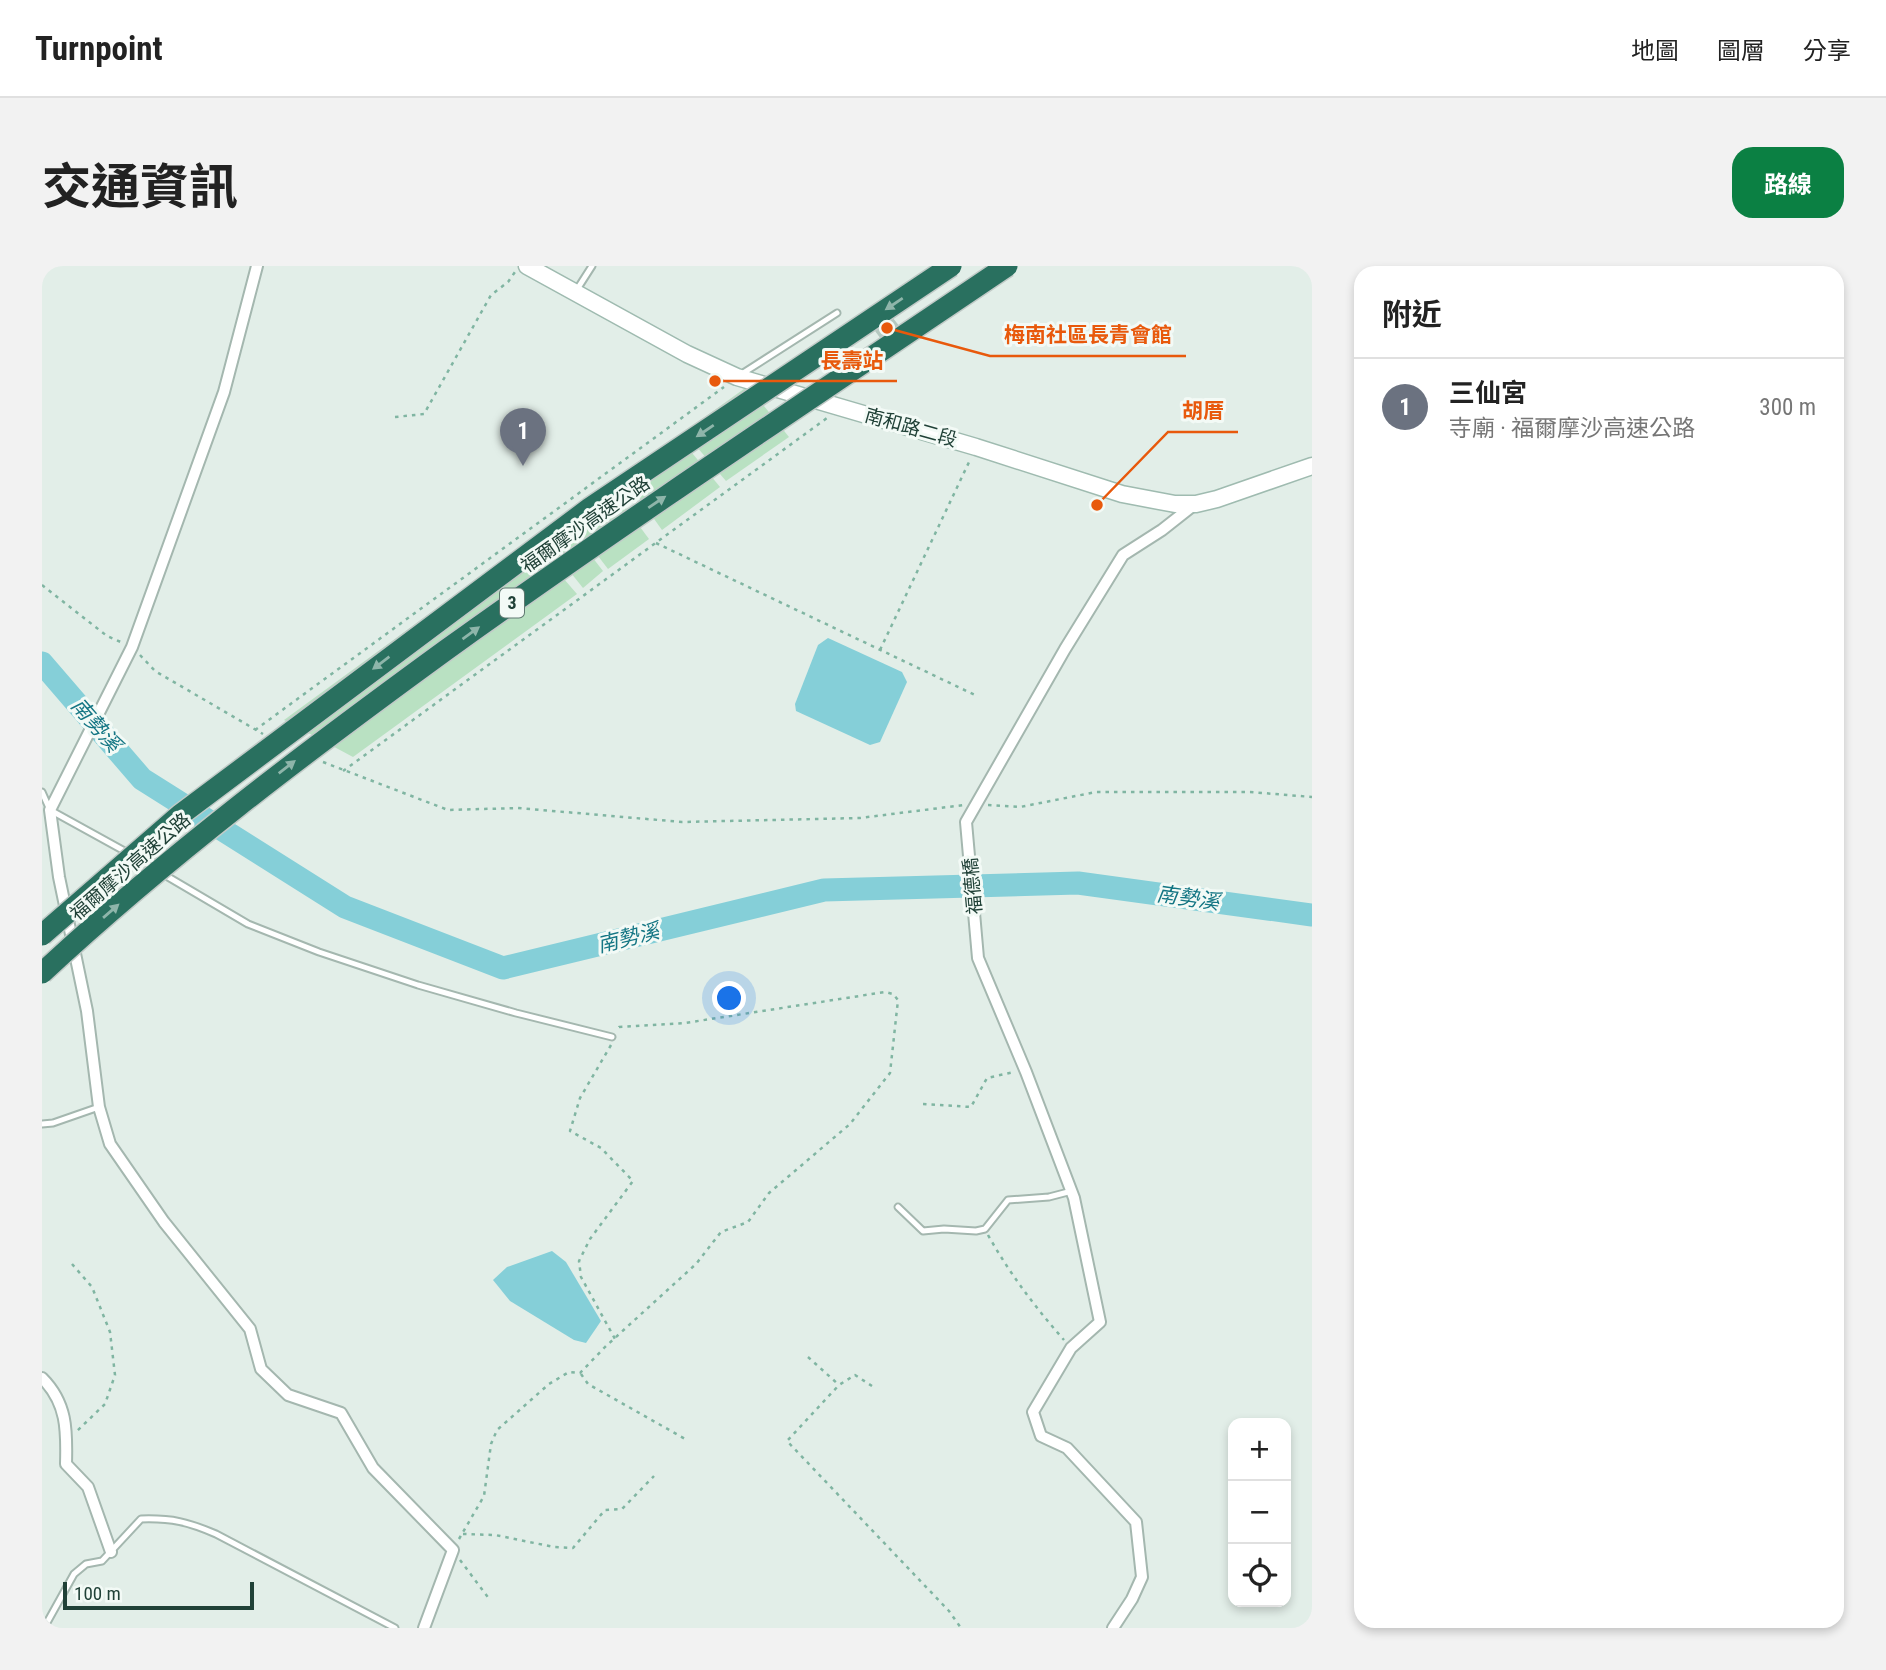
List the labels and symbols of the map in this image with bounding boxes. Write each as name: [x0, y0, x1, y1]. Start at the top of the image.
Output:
one-way arrow: [885, 297, 903, 311]
callout: 梅南社區長青會館: [990, 314, 1186, 356]
text: 梅南社區長青會館: [1004, 323, 1172, 347]
callout: 長壽站: [806, 339, 897, 381]
text: 長壽站: [821, 349, 884, 373]
callout: 胡厝: [1168, 390, 1238, 432]
text: 胡厝: [1182, 399, 1224, 423]
street label: 南和路二段: [862, 403, 960, 452]
pin: 1: [500, 408, 546, 466]
one-way arrow: [696, 424, 714, 438]
street label: 福爾摩沙高速公路: [516, 471, 654, 577]
one-way arrow: [648, 495, 666, 509]
road number: 3: [500, 589, 524, 618]
one-way arrow: [462, 626, 480, 640]
one-way arrow: [372, 656, 390, 670]
water label: 南勢溪: [66, 693, 128, 759]
one-way arrow: [278, 761, 296, 775]
street label: 福爾摩沙高速公路: [65, 808, 195, 925]
street label: 福德橋: [959, 857, 986, 915]
water label: 南勢溪: [1155, 882, 1224, 915]
one-way arrow: [103, 904, 120, 919]
water label: 南勢溪: [595, 918, 664, 957]
your location: [712, 981, 746, 1015]
scale bar: [63, 1579, 254, 1611]

